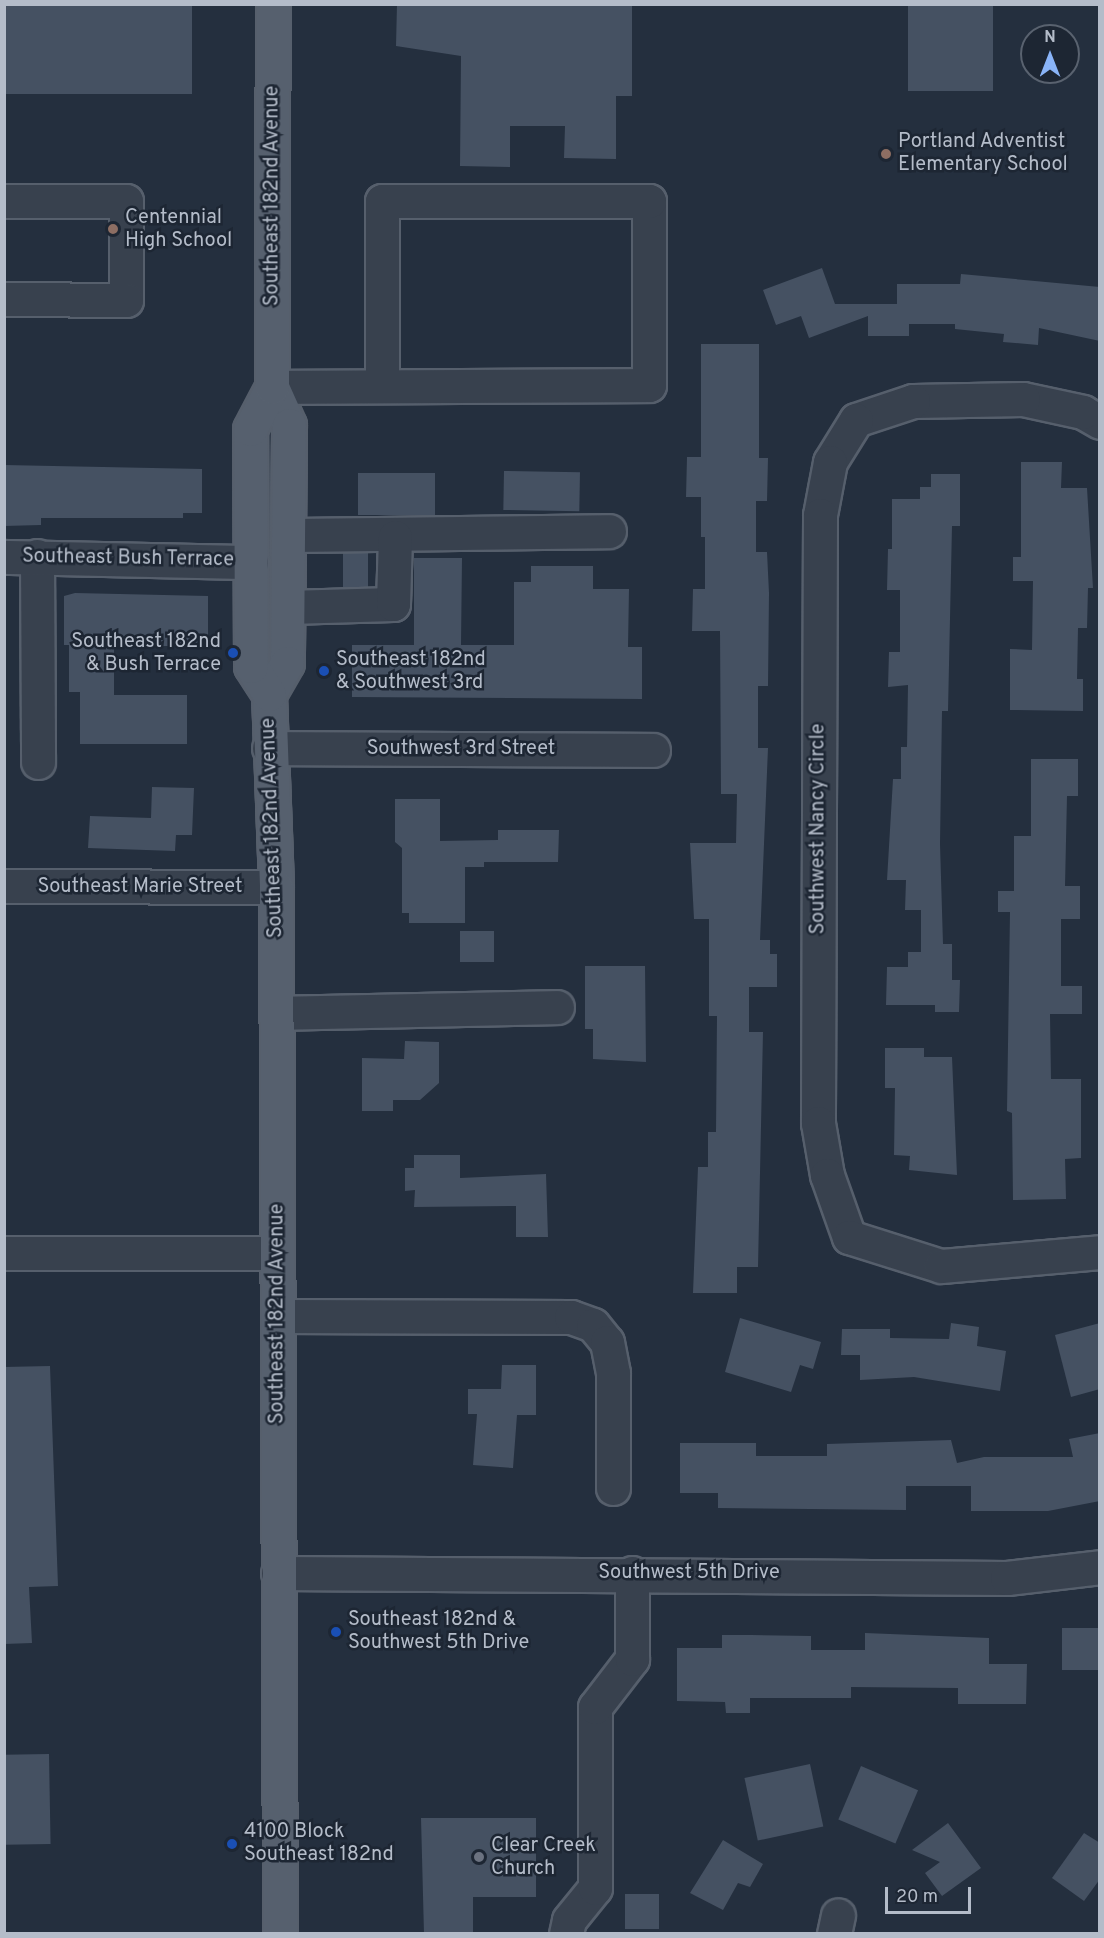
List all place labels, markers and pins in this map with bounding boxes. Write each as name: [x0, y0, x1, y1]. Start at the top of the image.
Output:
place label: Portland Adventist Elementary School: [898, 130, 1068, 177]
marker: Portland Adventist Elementary School: [879, 147, 893, 161]
place label: Centennial High School: [125, 206, 232, 253]
marker: Centennial High School: [106, 222, 120, 236]
place label: Southeast 182nd & Bush Terrace: [71, 630, 221, 677]
marker: Southeast 182nd & Bush Terrace: [226, 646, 240, 660]
place label: Southeast 182nd & Southwest 3rd: [336, 648, 486, 695]
marker: Southeast 182nd & Southwest 3rd: [317, 664, 331, 678]
place label: Southeast 182nd & Southwest 5th Drive: [348, 1608, 529, 1655]
marker: Southeast 182nd & Southwest 5th Drive: [329, 1625, 343, 1639]
place label: 4100 Block Southeast 182nd: [244, 1820, 394, 1867]
place label: Clear Creek Church: [491, 1834, 596, 1881]
marker: 4100 Block Southeast 182nd: [225, 1837, 239, 1851]
marker: Clear Creek Church: [472, 1850, 486, 1864]

